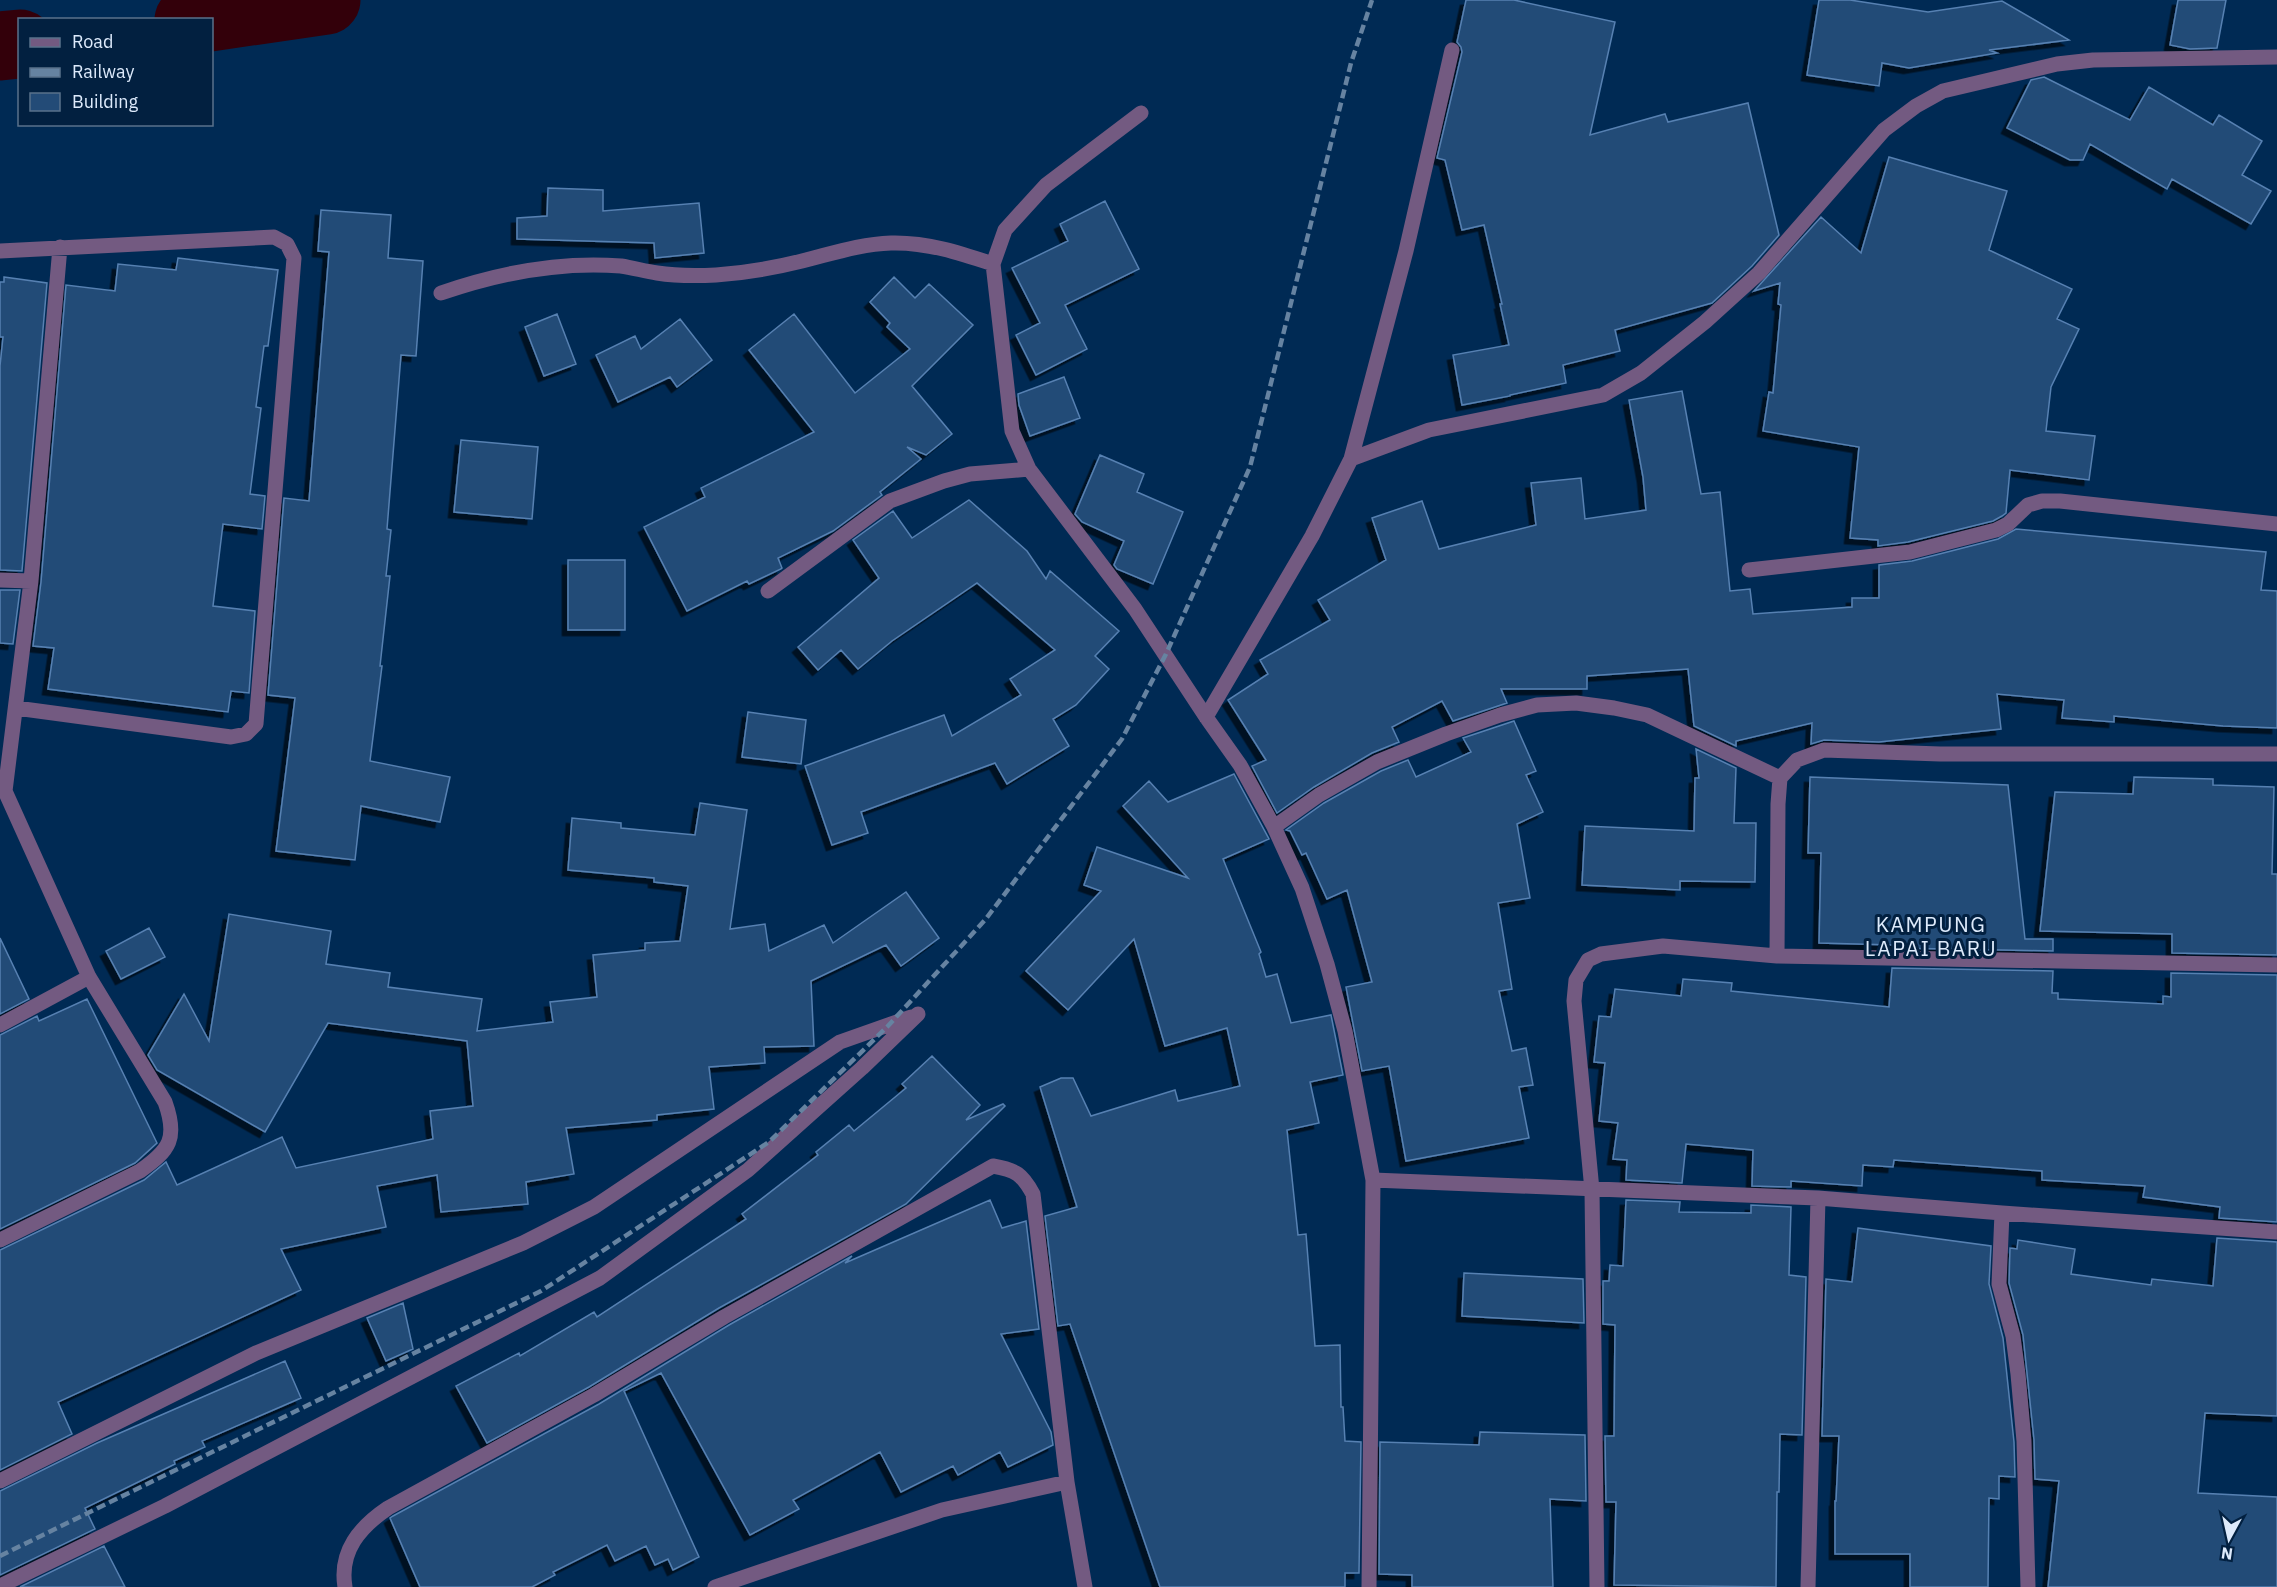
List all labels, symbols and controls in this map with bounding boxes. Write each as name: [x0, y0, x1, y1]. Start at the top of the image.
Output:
legend: [18, 18, 213, 126]
text: Road: [72, 30, 113, 53]
text: Railway: [72, 60, 134, 83]
text: Building: [72, 90, 139, 113]
district label: KAMPUNG LAPAI BARU: [1865, 910, 1997, 962]
north arrow: [2199, 1509, 2259, 1569]
text: N: [2220, 1543, 2234, 1565]

